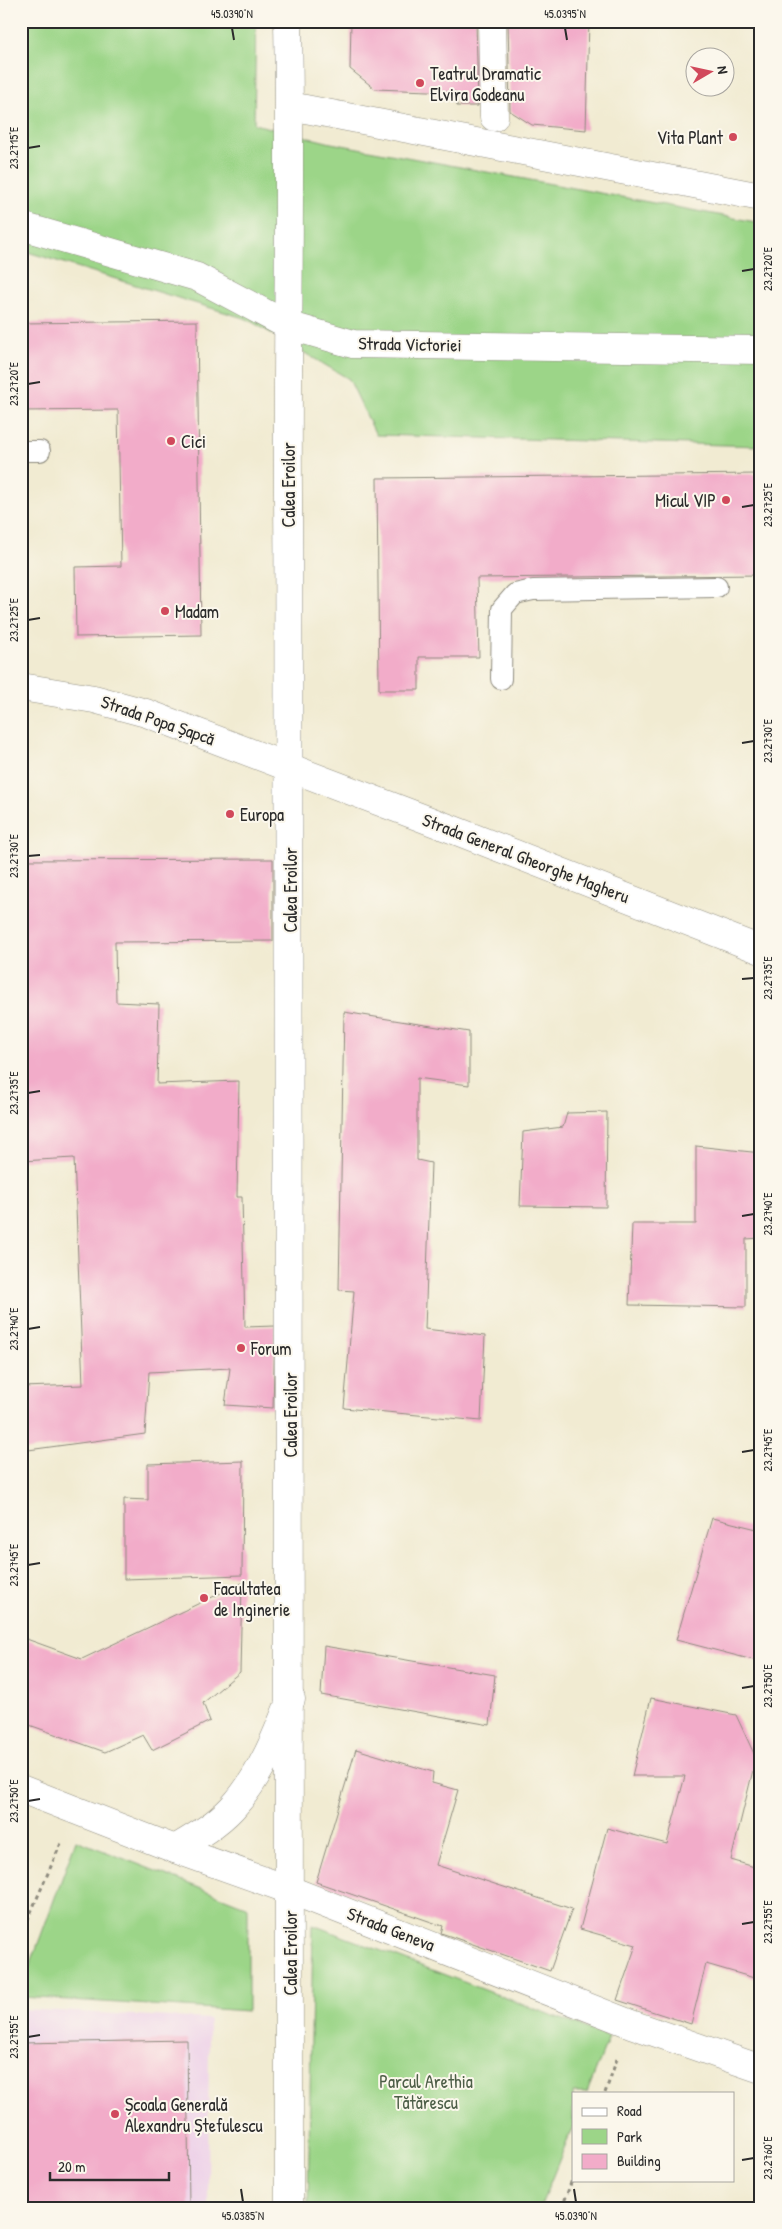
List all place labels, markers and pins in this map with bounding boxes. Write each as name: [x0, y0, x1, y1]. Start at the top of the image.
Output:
place label: Teatrul Dramatic Elvira Godeanu: [430, 61, 541, 107]
marker: Teatrul Dramatic Elvira Godeanu: [414, 77, 426, 89]
place label: Vita Plant: [657, 125, 724, 150]
marker: Vita Plant: [727, 131, 739, 143]
place label: Cici: [181, 429, 206, 454]
marker: Cici: [165, 435, 177, 447]
place label: Micul VIP: [655, 488, 716, 513]
marker: Micul VIP: [720, 494, 732, 506]
place label: Madam: [175, 599, 219, 624]
marker: Madam: [159, 605, 171, 617]
place label: Europa: [240, 802, 284, 827]
marker: Europa: [224, 808, 236, 820]
place label: Forum: [250, 1336, 291, 1361]
marker: Forum: [235, 1342, 247, 1354]
place label: Facultatea de Inginerie: [213, 1576, 290, 1622]
marker: Facultatea de Inginerie: [198, 1592, 210, 1604]
place label: Școala Generală Alexandru Ștefulescu: [125, 2092, 263, 2138]
marker: Școala Generală Alexandru Ștefulescu: [109, 2108, 121, 2120]

